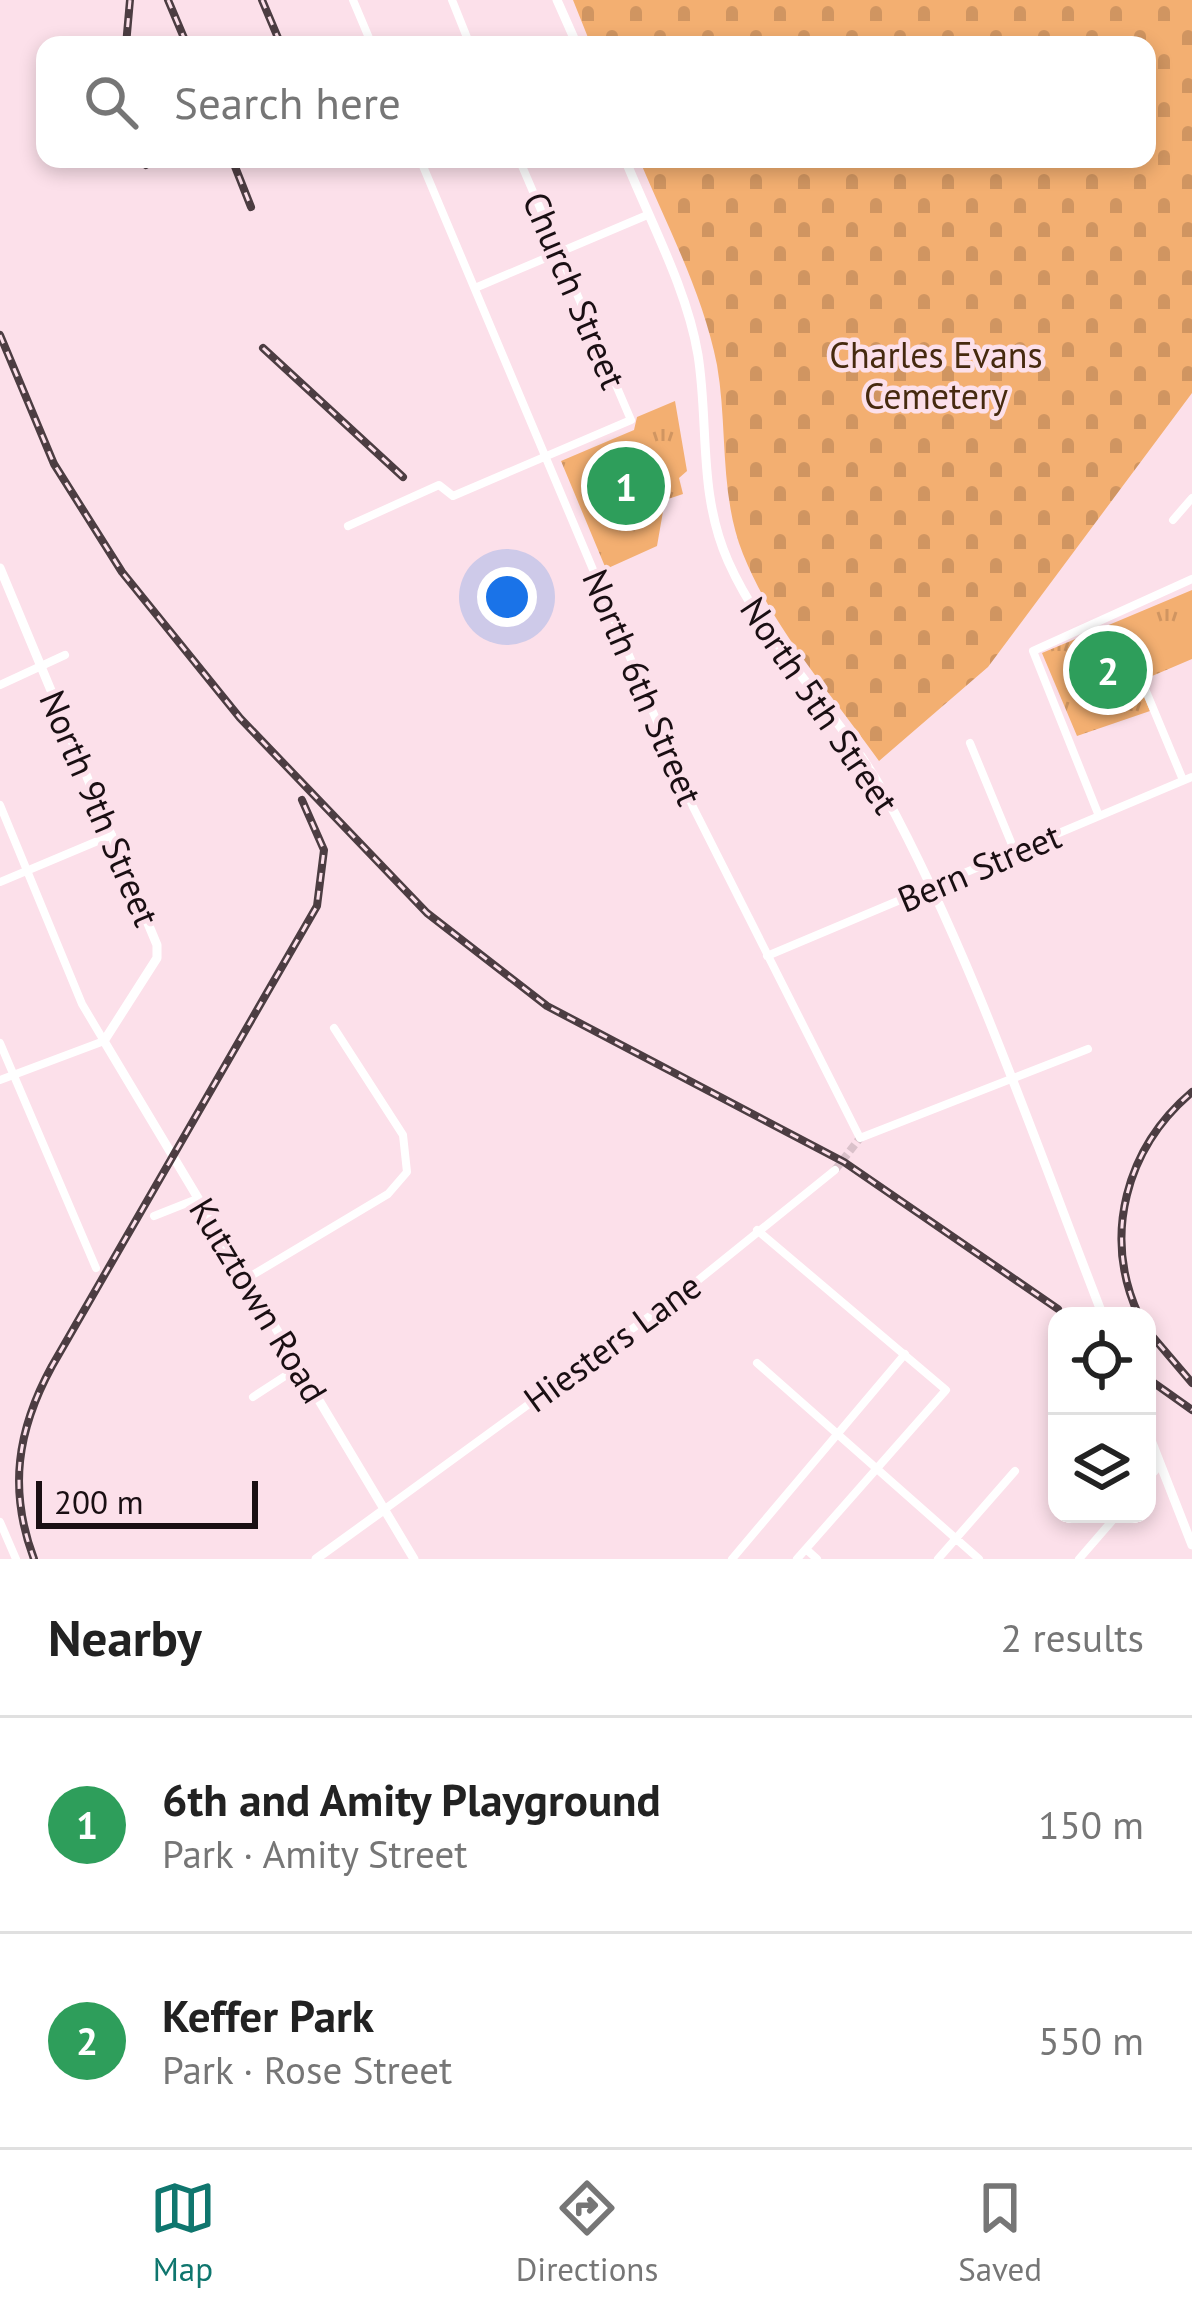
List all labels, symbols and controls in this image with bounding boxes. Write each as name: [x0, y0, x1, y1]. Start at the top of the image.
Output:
search box: [36, 36, 1156, 168]
icon: search: [78, 69, 144, 135]
text: Search here: [174, 73, 401, 131]
street label: Church Street: [512, 184, 638, 396]
park label: Charles Evans Cemetery: [829, 331, 1043, 419]
pin: 1: [587, 441, 665, 531]
street label: North 6th Street: [572, 562, 714, 812]
your location: [477, 567, 537, 627]
street label: North 5th Street: [730, 588, 910, 822]
pin: 2: [1069, 625, 1147, 715]
street label: North 9th Street: [29, 683, 171, 933]
street label: Bern Street: [890, 812, 1068, 922]
street label: Kutztown Road: [179, 1189, 339, 1411]
street label: Hiesters Lane: [514, 1262, 710, 1422]
map controls: [1048, 1307, 1156, 1523]
button: locate: [1048, 1307, 1156, 1415]
button: layers: [1048, 1415, 1156, 1523]
scale bar: [36, 1475, 258, 1528]
text: 200 m: [54, 1480, 144, 1523]
text: Nearby: [48, 1604, 202, 1670]
text: 2 results: [1001, 1612, 1144, 1663]
text: 6th and Amity Playground: [162, 1770, 661, 1828]
text: 1: [76, 1799, 98, 1850]
text: 150 m: [1038, 1799, 1144, 1850]
text: Park · Amity Street: [162, 1828, 468, 1879]
text: Keffer Park: [162, 1986, 374, 2044]
text: 2: [76, 2015, 98, 2066]
text: 550 m: [1038, 2015, 1144, 2066]
text: Park · Rose Street: [162, 2044, 452, 2095]
tab: Map: [150, 2175, 216, 2290]
tab: Directions: [516, 2175, 658, 2290]
tab: Saved: [958, 2175, 1042, 2290]

